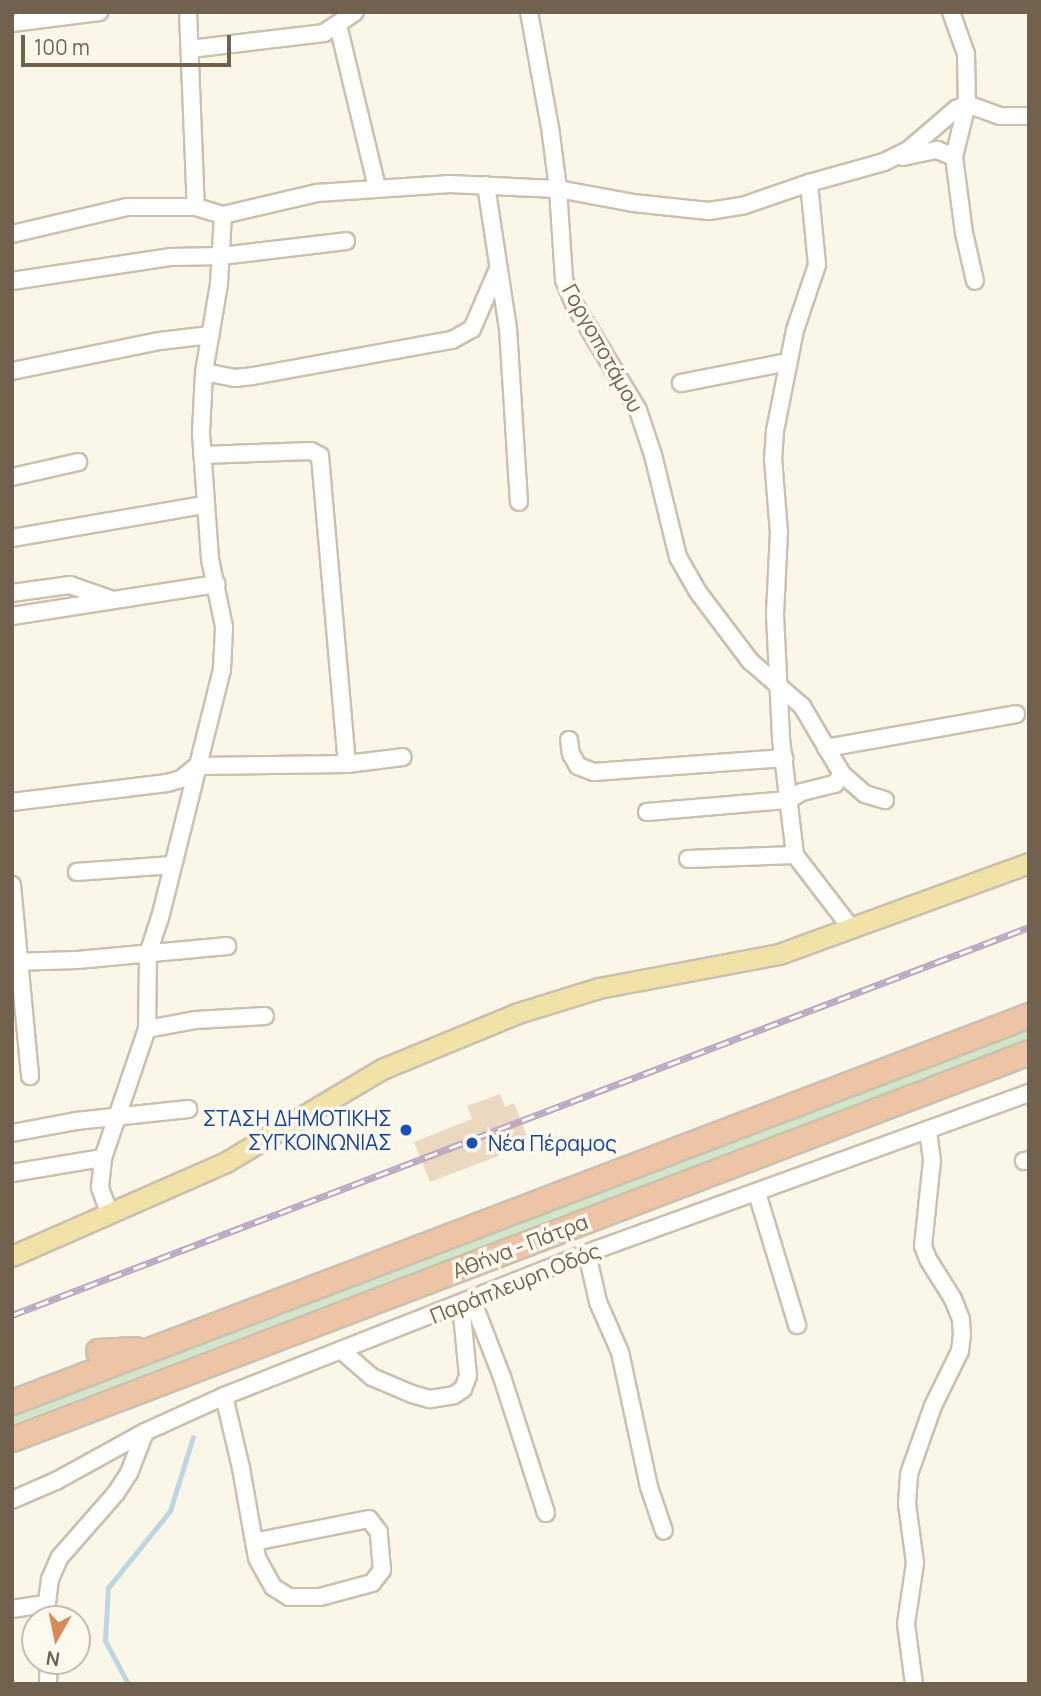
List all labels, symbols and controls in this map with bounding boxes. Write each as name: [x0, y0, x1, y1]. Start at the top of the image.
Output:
scale bar: [24, 21, 234, 65]
text: 100 m: [34, 33, 90, 61]
street label: Γοργοποτάμου: [557, 279, 649, 417]
place label: ΣΤΑΣΗ ΔΗΜΟΤΙΚΗΣ ΣΥΓΚΟΙΝΩΝΙΑΣ: [203, 1105, 392, 1155]
marker: ΣΤΑΣΗ ΔΗΜΟΤΙΚΗΣ ΣΥΓΚΟΙΝΩΝΙΑΣ: [398, 1122, 414, 1138]
place label: Νέα Πέραμος: [488, 1130, 617, 1156]
marker: Νέα Πέραμος: [462, 1133, 482, 1153]
street label: Αθήνα - Πάτρα: [449, 1209, 591, 1283]
street label: Παράπλευρη Οδός: [426, 1237, 604, 1329]
north arrow: [21, 1605, 91, 1675]
text: N: [44, 1645, 62, 1673]

